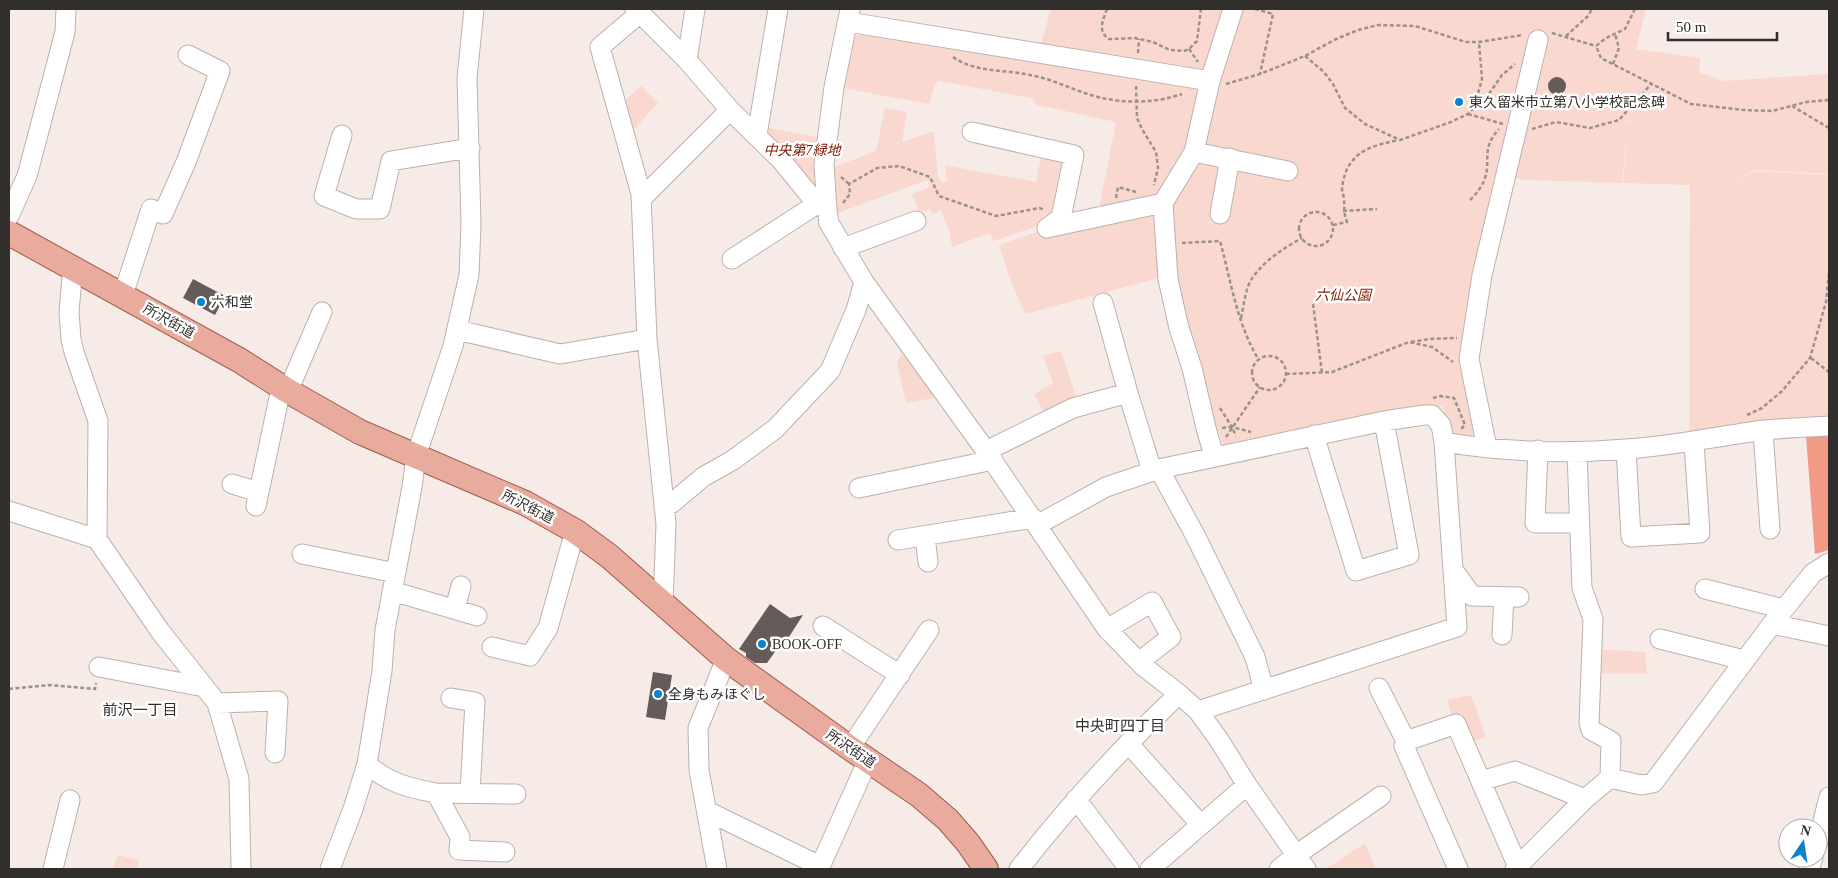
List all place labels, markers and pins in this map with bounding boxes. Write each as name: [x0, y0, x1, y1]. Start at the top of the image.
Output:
place label: 東久留米市立第八小学校記念碑: [1469, 94, 1665, 110]
marker: 東久留米市立第八小学校記念碑: [1453, 96, 1465, 108]
place label: 六和堂: [211, 295, 253, 310]
marker: 六和堂: [195, 296, 207, 308]
place label: BOOK-OFF: [772, 637, 842, 652]
marker: BOOK-OFF: [756, 638, 768, 650]
place label: 全身もみほぐし: [668, 687, 766, 702]
marker: 全身もみほぐし: [652, 688, 664, 700]

